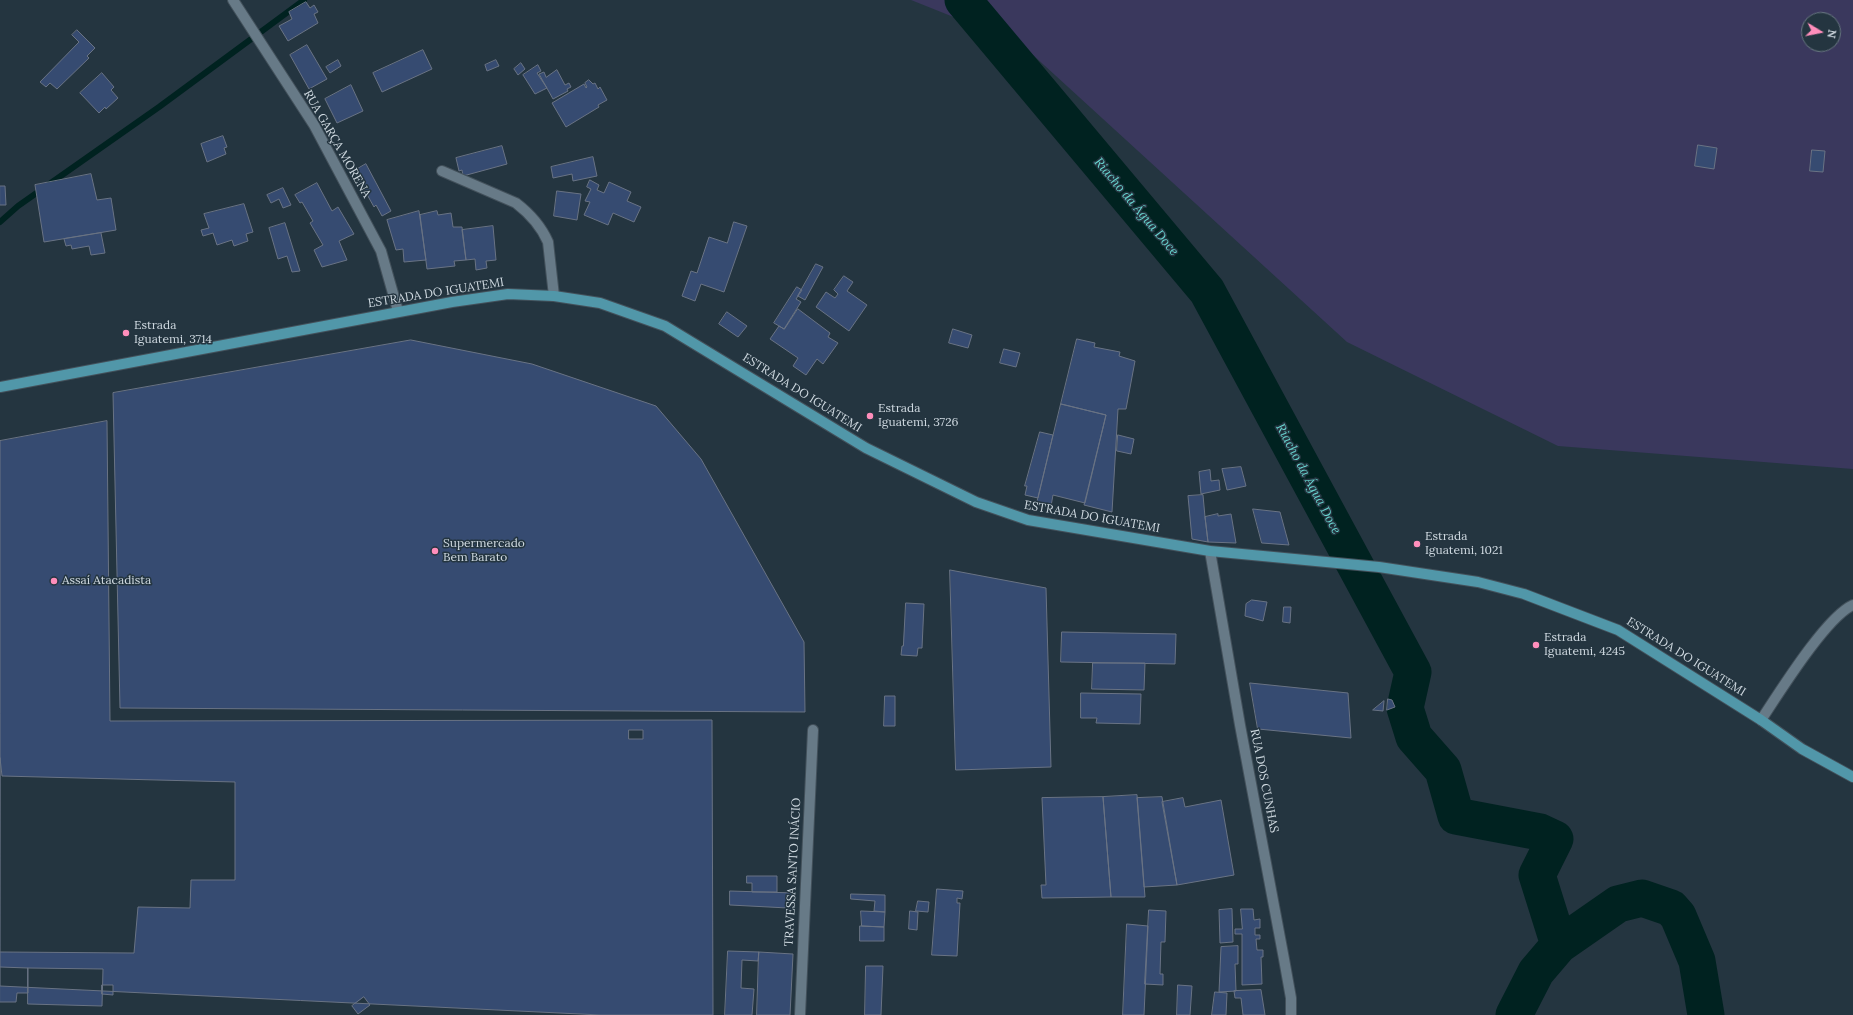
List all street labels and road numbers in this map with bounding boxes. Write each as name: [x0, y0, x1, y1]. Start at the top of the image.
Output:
street label: RUA GARÇA MORENA: [300, 88, 374, 200]
street label: ESTRADA DO IGUATEMI: [367, 275, 505, 311]
street label: ESTRADA DO IGUATEMI: [740, 350, 864, 436]
street label: ESTRADA DO IGUATEMI: [1023, 498, 1161, 536]
street label: ESTRADA DO IGUATEMI: [1624, 614, 1748, 700]
street label: RUA DOS CUNHAS: [1247, 728, 1281, 834]
street label: TRAVESSA SANTO INÁCIO: [782, 797, 804, 947]

